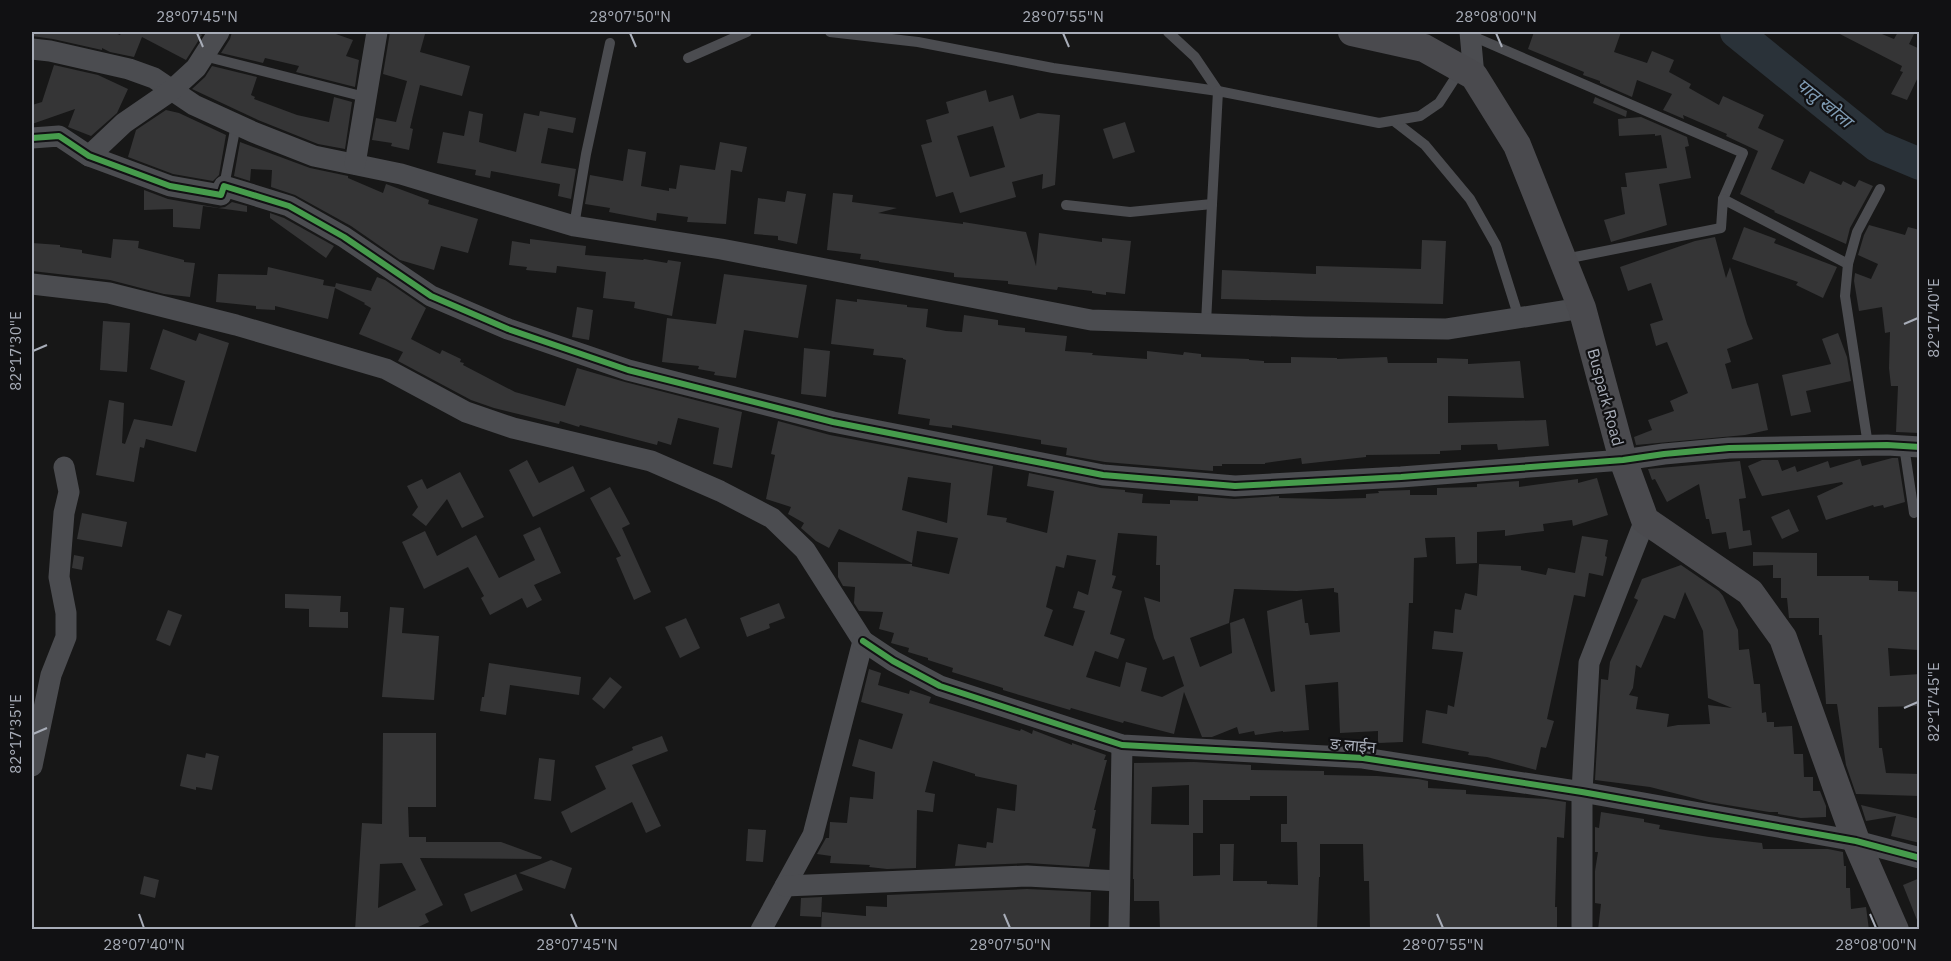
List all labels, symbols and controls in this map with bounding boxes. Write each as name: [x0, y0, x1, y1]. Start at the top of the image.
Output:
text: 28°07'45"N: [156, 7, 238, 26]
text: 28°07'50"N: [589, 7, 671, 26]
text: 28°07'55"N: [1022, 7, 1104, 26]
text: 28°08'00"N: [1455, 7, 1537, 26]
water label: पातु खोला: [1792, 73, 1860, 134]
text: 82°17'40"E: [1924, 278, 1943, 358]
text: 82°17'30"E: [6, 311, 25, 391]
street label: Buspark Road: [1583, 346, 1629, 448]
text: 82°17'45"E: [1924, 662, 1943, 742]
text: 82°17'35"E: [6, 694, 25, 774]
street label: ङ लाईन: [1328, 733, 1378, 757]
text: 28°07'40"N: [103, 935, 185, 954]
text: 28°07'45"N: [536, 935, 618, 954]
text: 28°07'50"N: [969, 935, 1051, 954]
text: 28°07'55"N: [1402, 935, 1484, 954]
text: 28°08'00"N: [1835, 935, 1917, 954]

